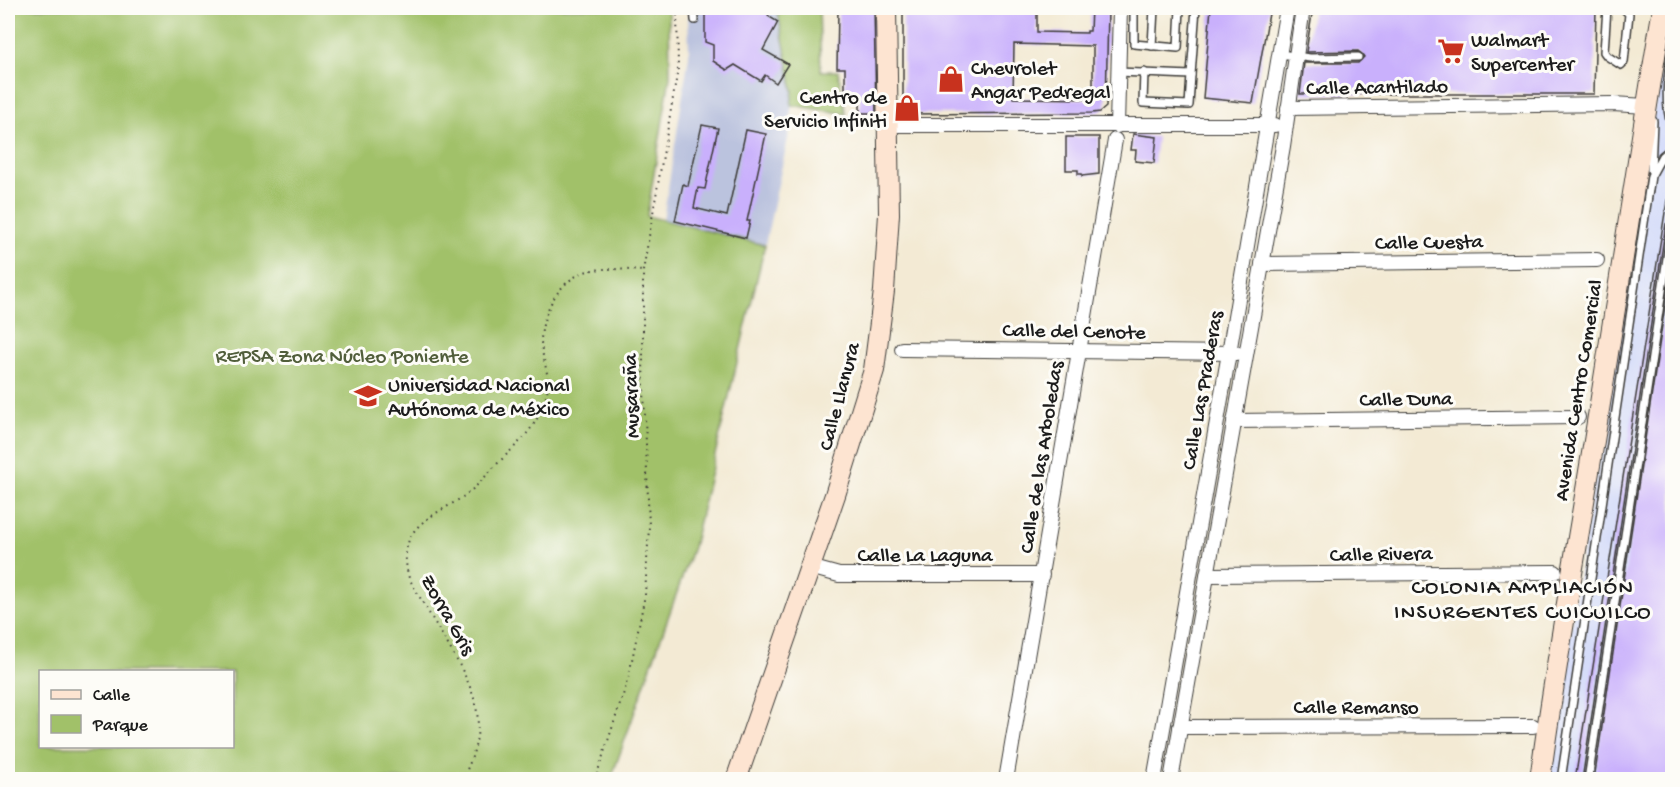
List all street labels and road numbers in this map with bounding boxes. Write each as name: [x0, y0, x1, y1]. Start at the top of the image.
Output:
street label: Calle Acantilado: [1306, 76, 1448, 103]
street label: Calle Cuesta: [1375, 231, 1485, 258]
street label: Avenida Centro Comercial: [1551, 278, 1610, 503]
street label: Calle Las Praderas: [1178, 308, 1231, 472]
street label: Calle del Cenote: [1002, 320, 1147, 347]
street label: Calle Llanura: [815, 339, 868, 454]
street label: Musaraña: [619, 352, 647, 439]
street label: Calle de las Arboledas: [1016, 358, 1071, 555]
street label: Calle Duna: [1359, 388, 1454, 415]
street label: Calle Rivera: [1329, 543, 1434, 570]
street label: Calle La Laguna: [857, 545, 994, 570]
street label: Zorra Gris: [413, 571, 480, 662]
street label: Calle Remanso: [1293, 697, 1419, 722]

